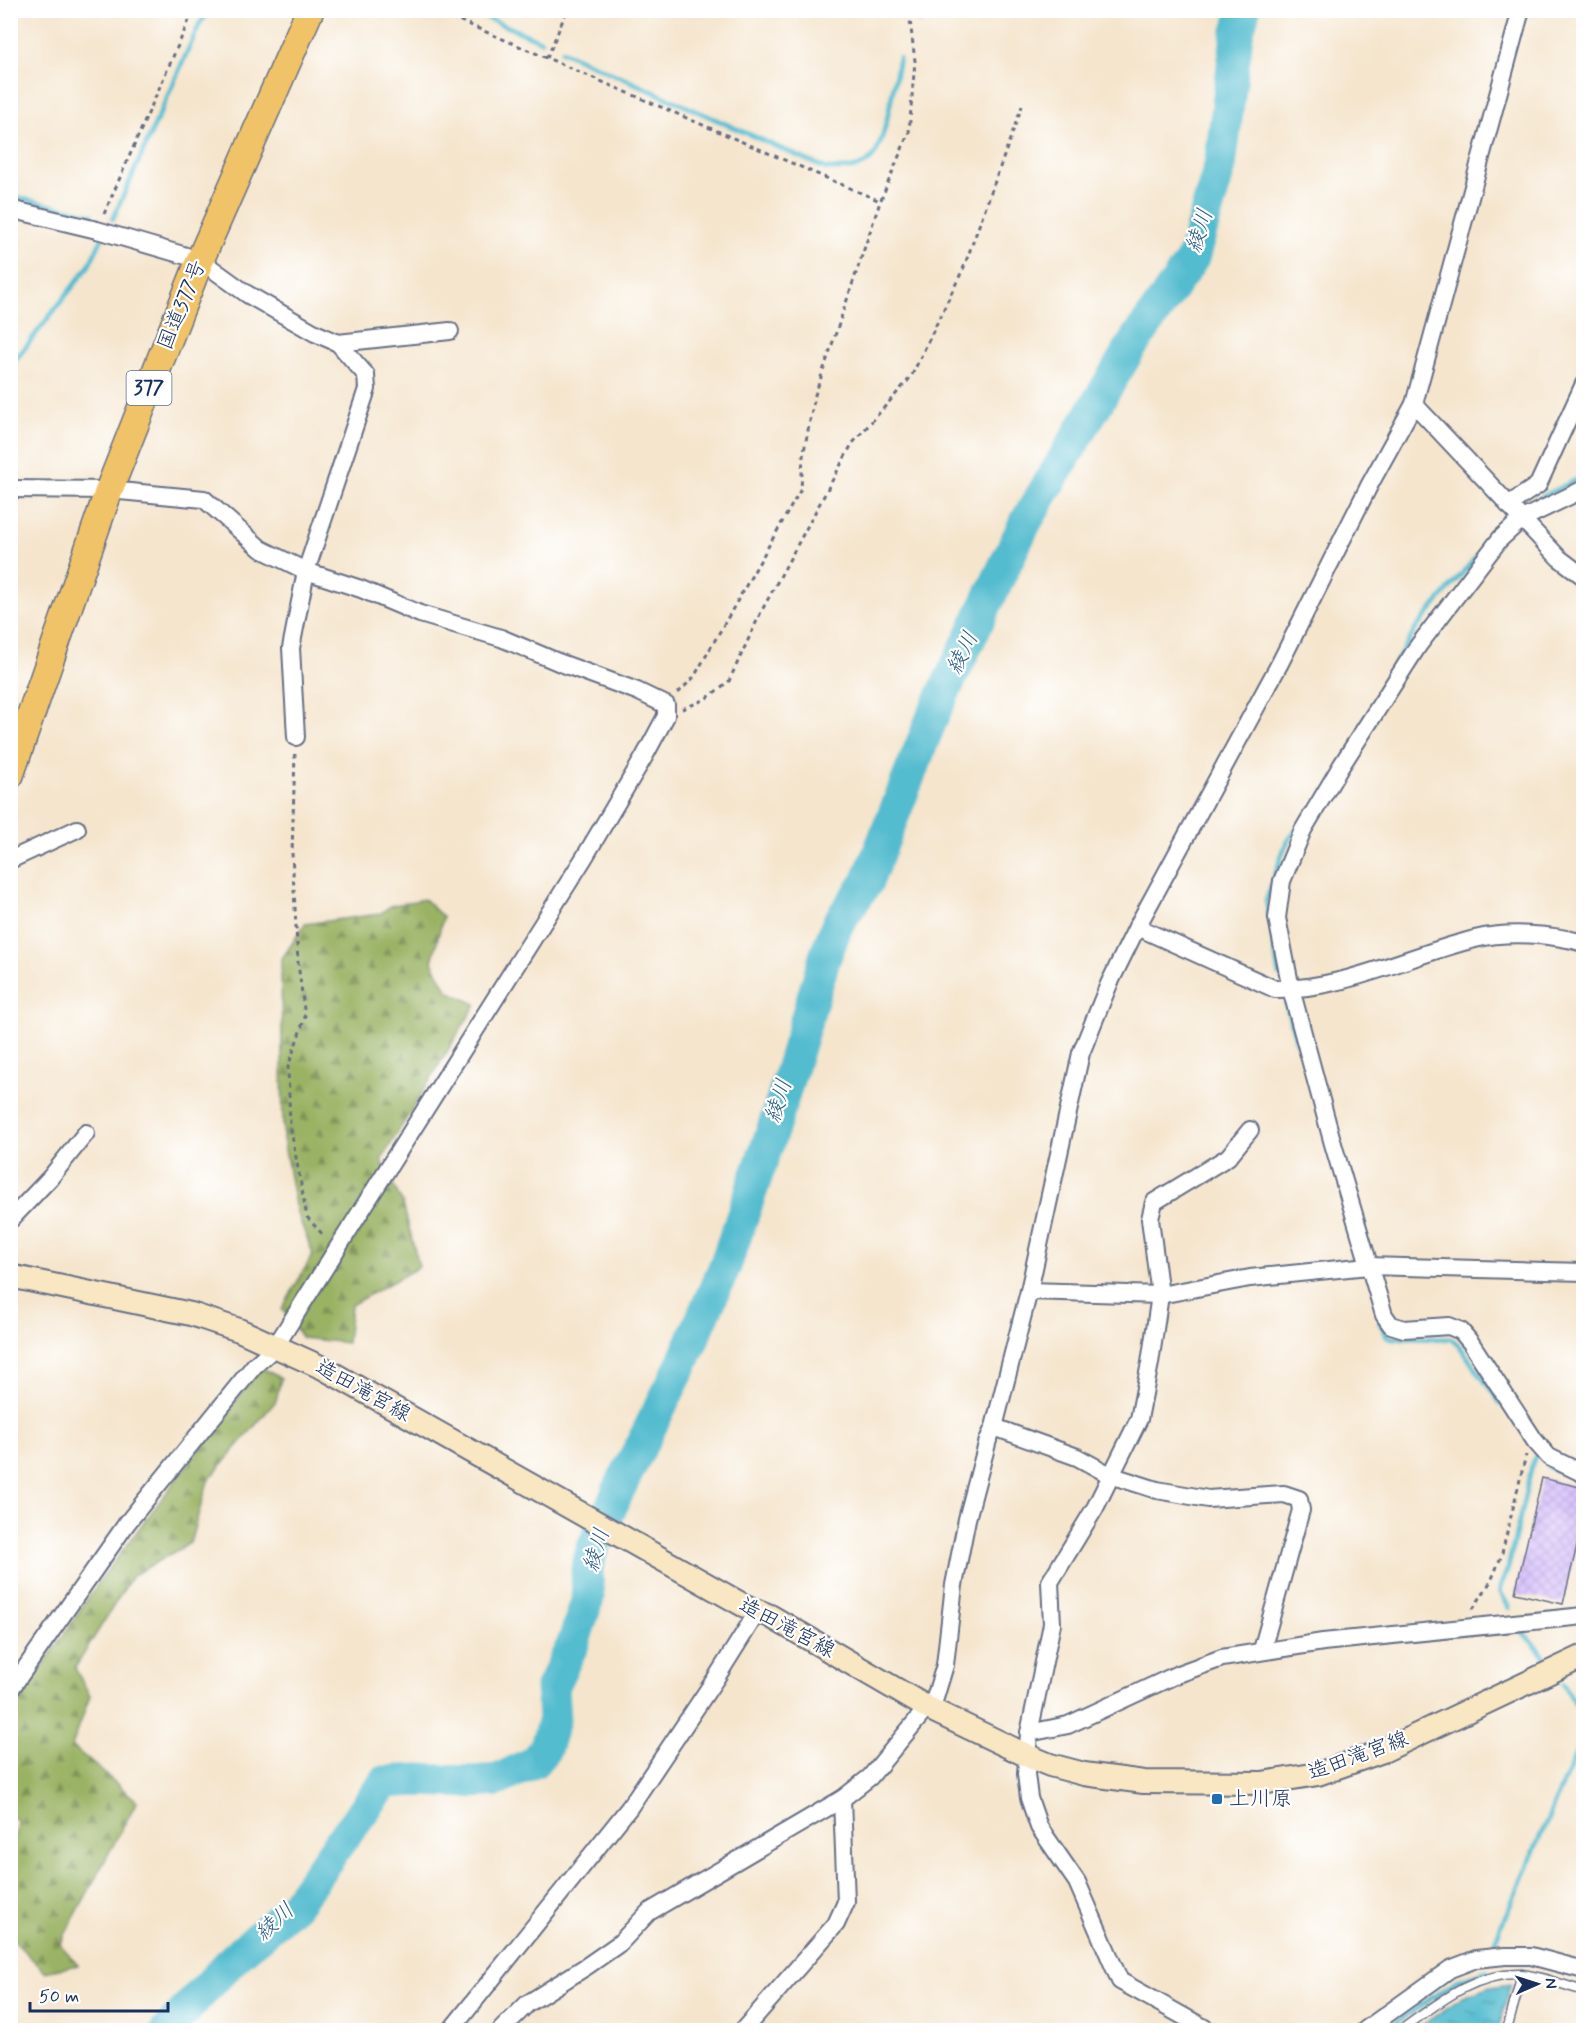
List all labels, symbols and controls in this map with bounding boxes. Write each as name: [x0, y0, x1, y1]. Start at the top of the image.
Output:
water label: 綾川: [1180, 206, 1220, 256]
street label: 国道377号: [151, 256, 213, 354]
road number: 377: [126, 371, 172, 405]
water label: 綾川: [941, 627, 985, 679]
water label: 綾川: [759, 1076, 799, 1126]
street label: 造田滝宮線: [310, 1353, 416, 1429]
water label: 綾川: [577, 1525, 617, 1575]
street label: 造田滝宮線: [734, 1591, 840, 1665]
street label: 造田滝宮線: [1304, 1725, 1412, 1787]
place label: 上川原: [1229, 1785, 1292, 1813]
marker: 上川原: [1210, 1792, 1224, 1806]
water label: 綾川: [249, 1897, 301, 1947]
north arrow: [1507, 1954, 1567, 2014]
scale bar: [30, 1975, 168, 2013]
text: N: [1540, 1977, 1561, 1989]
text: 50 m: [39, 1985, 79, 2009]

